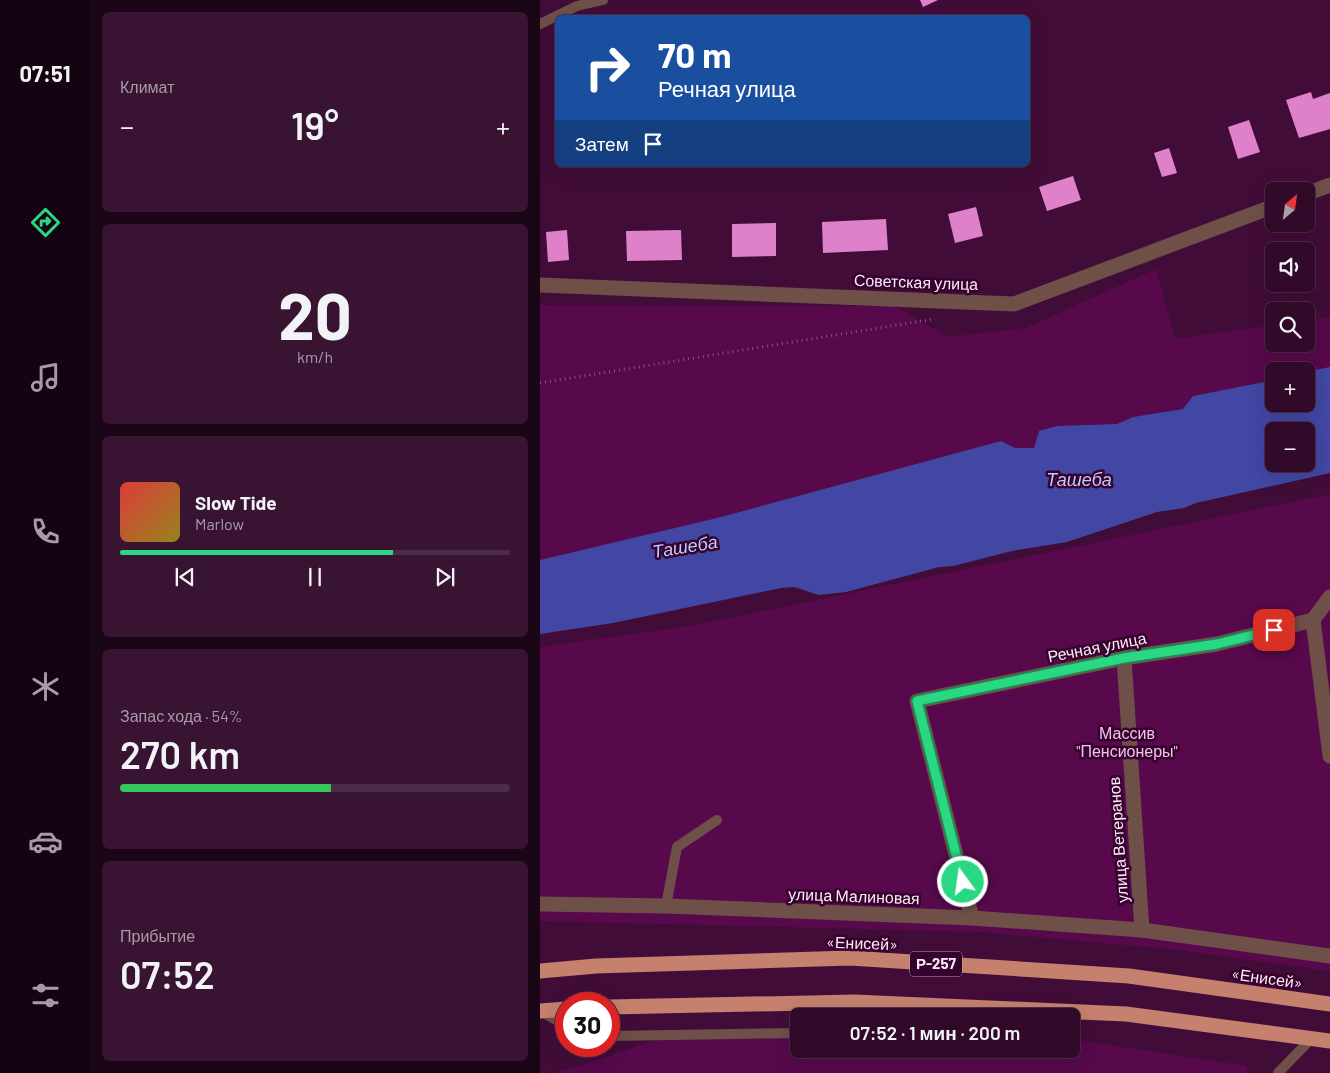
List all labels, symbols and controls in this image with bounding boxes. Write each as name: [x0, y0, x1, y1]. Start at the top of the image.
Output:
text: 70 m: [658, 33, 732, 75]
icon: right: [575, 35, 640, 100]
text: 07:51: [20, 60, 70, 86]
text: Речная улица: [658, 75, 796, 101]
text: Климат: [120, 77, 174, 96]
text: 19°: [291, 102, 339, 148]
text: −: [120, 109, 134, 143]
text: +: [496, 109, 510, 143]
icon: arrive: [639, 130, 667, 158]
text: Затем: [575, 132, 629, 155]
north arrow: [1265, 182, 1315, 232]
map controls: [1265, 182, 1315, 472]
icon: directions: [28, 205, 63, 240]
button: sound: [1265, 242, 1315, 292]
street label: Советская улица: [854, 270, 979, 293]
text: 20: [278, 275, 352, 353]
button: search: [1265, 302, 1315, 352]
text: km/h: [297, 347, 333, 366]
icon: music: [28, 360, 63, 395]
button: +: [1265, 362, 1315, 412]
button: −: [1265, 422, 1315, 472]
water label: Ташеба: [1046, 468, 1112, 490]
text: Slow Tide: [195, 491, 277, 514]
icon: phone: [28, 514, 63, 549]
text: Marlow: [195, 514, 244, 533]
water label: Ташеба: [651, 530, 719, 562]
icon: previous: [171, 563, 199, 591]
icon: pause: [301, 563, 329, 591]
icon: next: [431, 563, 459, 591]
pin: [1253, 609, 1295, 651]
icon: arrive: [1260, 616, 1288, 644]
street label: Речная улица: [1046, 628, 1148, 665]
icon: climate: [28, 669, 63, 704]
text: Запас хода · 54%: [120, 706, 242, 725]
park label: Массив "Пенсионеры": [1076, 723, 1178, 760]
text: 270 km: [120, 731, 240, 777]
street label: улица Ветеранов: [1104, 776, 1131, 904]
icon: car: [28, 824, 63, 859]
position arrow: [936, 855, 988, 907]
street label: улица Малиновая: [788, 884, 920, 907]
text: Прибытие: [120, 926, 195, 945]
street label: «Енисей»: [826, 932, 898, 953]
text: 07:52: [120, 951, 215, 997]
road number: Р-257: [910, 952, 962, 976]
street label: «Енисей»: [1230, 963, 1304, 992]
icon: filters: [28, 978, 63, 1013]
speed limit sign: 30: [555, 992, 620, 1057]
text: 07:52 · 1 мин · 200 m: [850, 1021, 1020, 1044]

